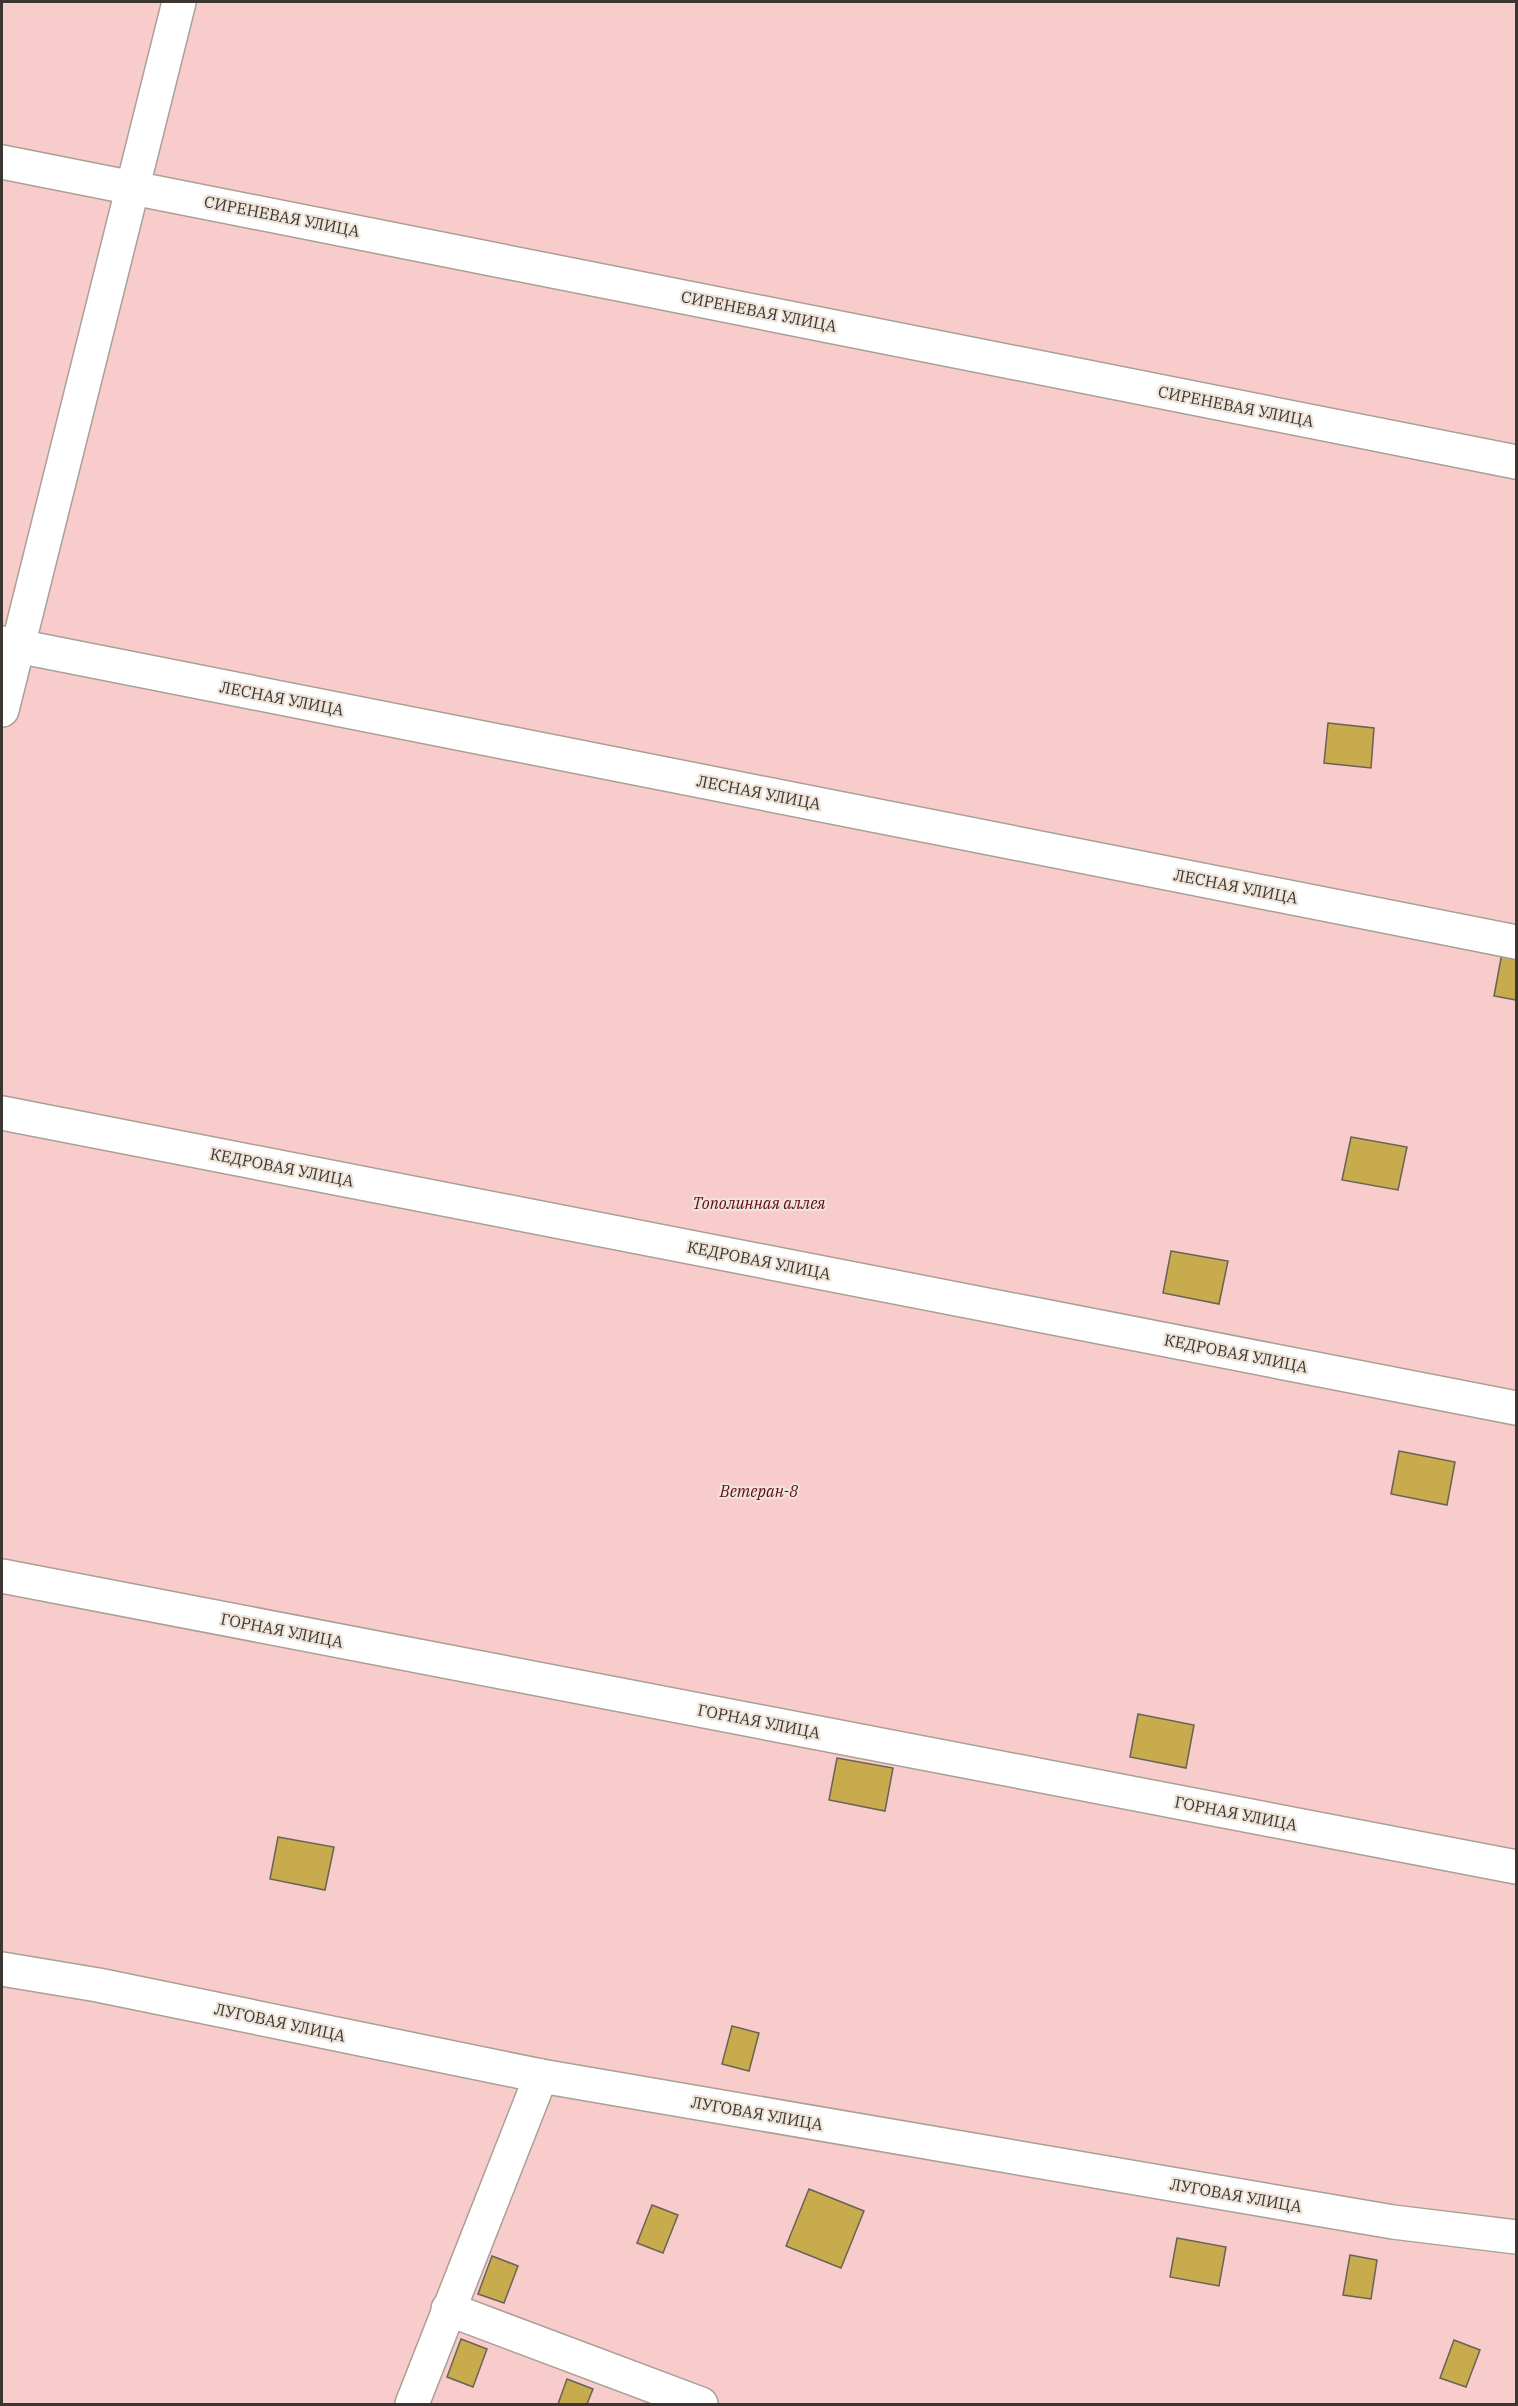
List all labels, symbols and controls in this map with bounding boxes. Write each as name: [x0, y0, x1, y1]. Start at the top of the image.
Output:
street label: СИРЕНЕВАЯ УЛИЦА: [202, 191, 362, 241]
street label: СИРЕНЕВАЯ УЛИЦА: [679, 286, 839, 336]
street label: СИРЕНЕВАЯ УЛИЦА: [1156, 381, 1316, 431]
street label: ЛЕСНАЯ УЛИЦА: [218, 676, 346, 720]
street label: ЛЕСНАЯ УЛИЦА: [695, 770, 823, 814]
street label: ЛЕСНАЯ УЛИЦА: [1172, 864, 1300, 908]
street label: КЕДРОВАЯ УЛИЦА: [209, 1143, 355, 1191]
park label: Тополинная аллея: [693, 1193, 826, 1213]
street label: КЕДРОВАЯ УЛИЦА: [686, 1236, 832, 1284]
street label: КЕДРОВАЯ УЛИЦА: [1163, 1329, 1309, 1377]
park label: Ветеран-8: [719, 1481, 798, 1501]
street label: ГОРНАЯ УЛИЦА: [219, 1608, 345, 1652]
street label: ГОРНАЯ УЛИЦА: [696, 1699, 822, 1743]
street label: ГОРНАЯ УЛИЦА: [1173, 1791, 1299, 1835]
street label: ЛУГОВАЯ УЛИЦА: [213, 1998, 347, 2046]
street label: ЛУГОВАЯ УЛИЦА: [689, 2092, 825, 2134]
street label: ЛУГОВАЯ УЛИЦА: [1168, 2174, 1304, 2216]

